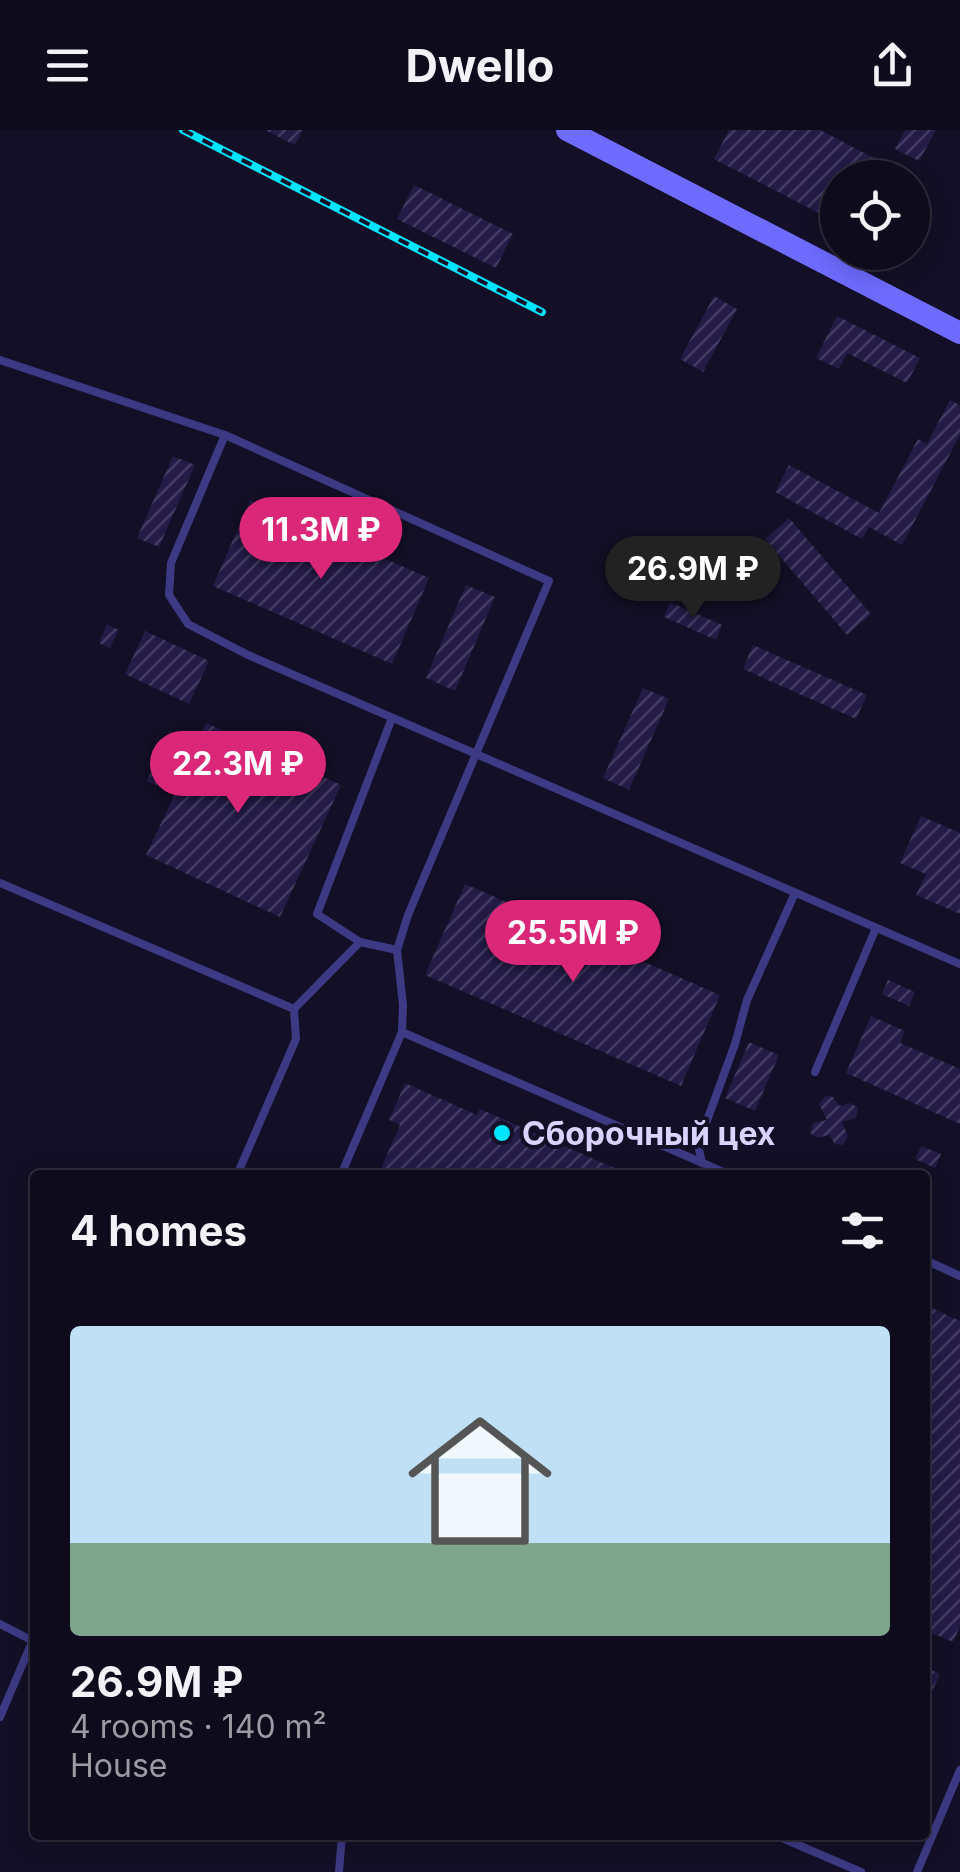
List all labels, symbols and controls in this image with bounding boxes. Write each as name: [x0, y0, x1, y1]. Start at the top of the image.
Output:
icon: menu: [40, 38, 95, 93]
text: Dwello: [406, 38, 554, 93]
icon: share: [865, 38, 920, 93]
map controls: [820, 160, 930, 270]
button: locate: [820, 160, 930, 270]
pin: 11.3M ₽: [229, 497, 413, 582]
text: 11.3M ₽: [261, 510, 381, 549]
pin: 26.9M ₽: [601, 536, 785, 621]
text: 26.9M ₽: [627, 549, 759, 588]
pin: 22.3M ₽: [146, 731, 330, 816]
text: 22.3M ₽: [172, 744, 304, 783]
pin: 25.5M ₽: [481, 900, 665, 985]
text: 25.5M ₽: [507, 913, 639, 952]
place label: Сборочный цех: [522, 1114, 775, 1153]
marker: Сборочный цех: [491, 1122, 513, 1144]
icon: filters: [835, 1203, 890, 1258]
text: 4 homes: [70, 1205, 247, 1256]
icon: home: [390, 1391, 570, 1571]
text: 26.9M ₽: [70, 1656, 243, 1707]
text: 4 rooms · 140 m²: [70, 1707, 327, 1746]
text: House: [70, 1746, 167, 1785]

